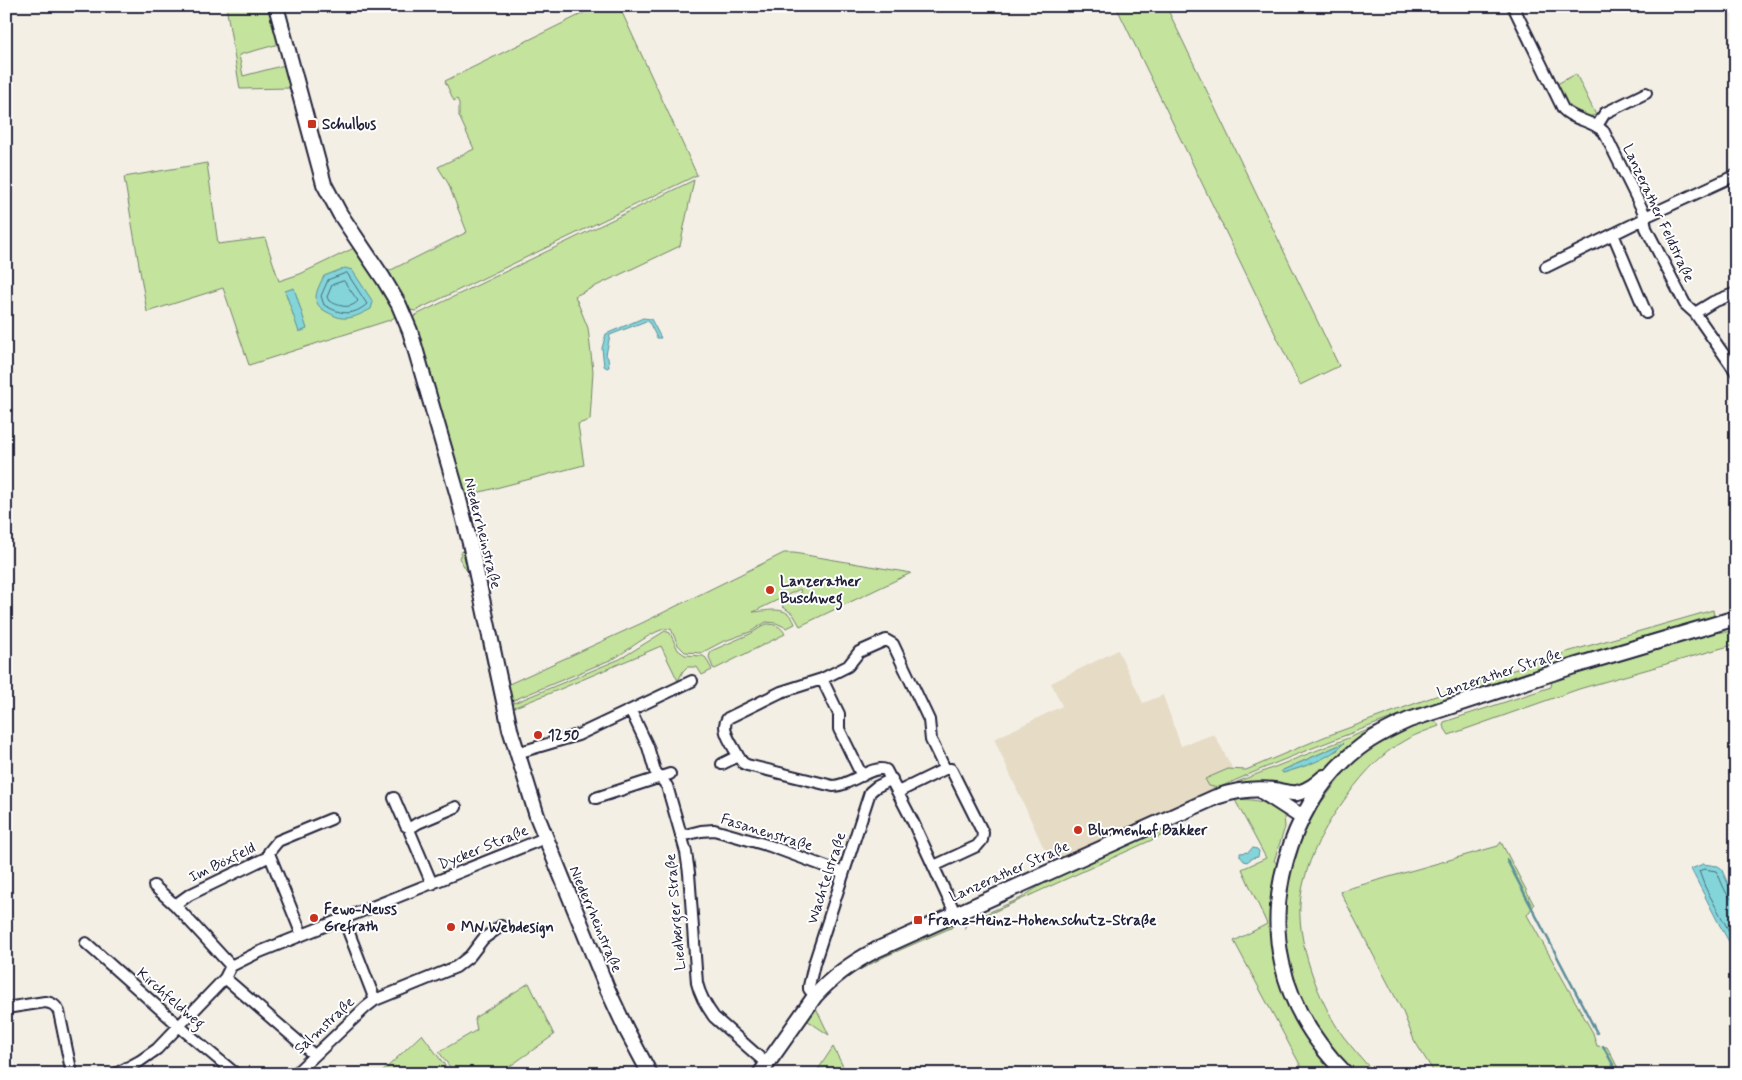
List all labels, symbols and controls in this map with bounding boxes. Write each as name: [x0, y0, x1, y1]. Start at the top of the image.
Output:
place label: Schulbus: [322, 115, 376, 135]
marker: Schulbus: [306, 118, 318, 130]
street label: Lanzerather Feldstraße: [1617, 141, 1699, 286]
street label: Niederrheinstraße: [459, 476, 506, 591]
place label: Lanzerather Buschweg: [780, 572, 862, 611]
marker: Lanzerather Buschweg: [764, 584, 776, 596]
street label: Lanzerather Straße: [1435, 644, 1564, 703]
place label: 1250: [548, 726, 579, 746]
marker: 1250: [532, 729, 544, 741]
street label: Fasanenstraße: [718, 809, 815, 856]
street label: Dycker Straße: [435, 821, 531, 875]
place label: Blumenhof Bakker: [1088, 821, 1208, 841]
marker: Blumenhof Bakker: [1072, 824, 1084, 836]
street label: Wachtelstraße: [803, 830, 851, 927]
street label: Lanzerather Straße: [946, 836, 1073, 907]
street label: Im Böxfeld: [186, 838, 259, 888]
street label: Liedberger Straße: [661, 852, 692, 971]
street label: Niederrheinstraße: [564, 863, 627, 976]
place label: Fewo-Neuss Grefrath: [324, 900, 397, 937]
place label: Franz-Heinz-Hohenschutz-Straße: [928, 911, 1157, 931]
marker: Fewo-Neuss Grefrath: [308, 912, 320, 924]
marker: Franz-Heinz-Hohenschutz-Straße: [912, 914, 924, 926]
place label: MN Webdesign: [461, 918, 554, 939]
marker: MN Webdesign: [445, 921, 457, 933]
street label: Kirchfeldweg: [131, 964, 209, 1035]
street label: Salmstraße: [290, 993, 359, 1059]

